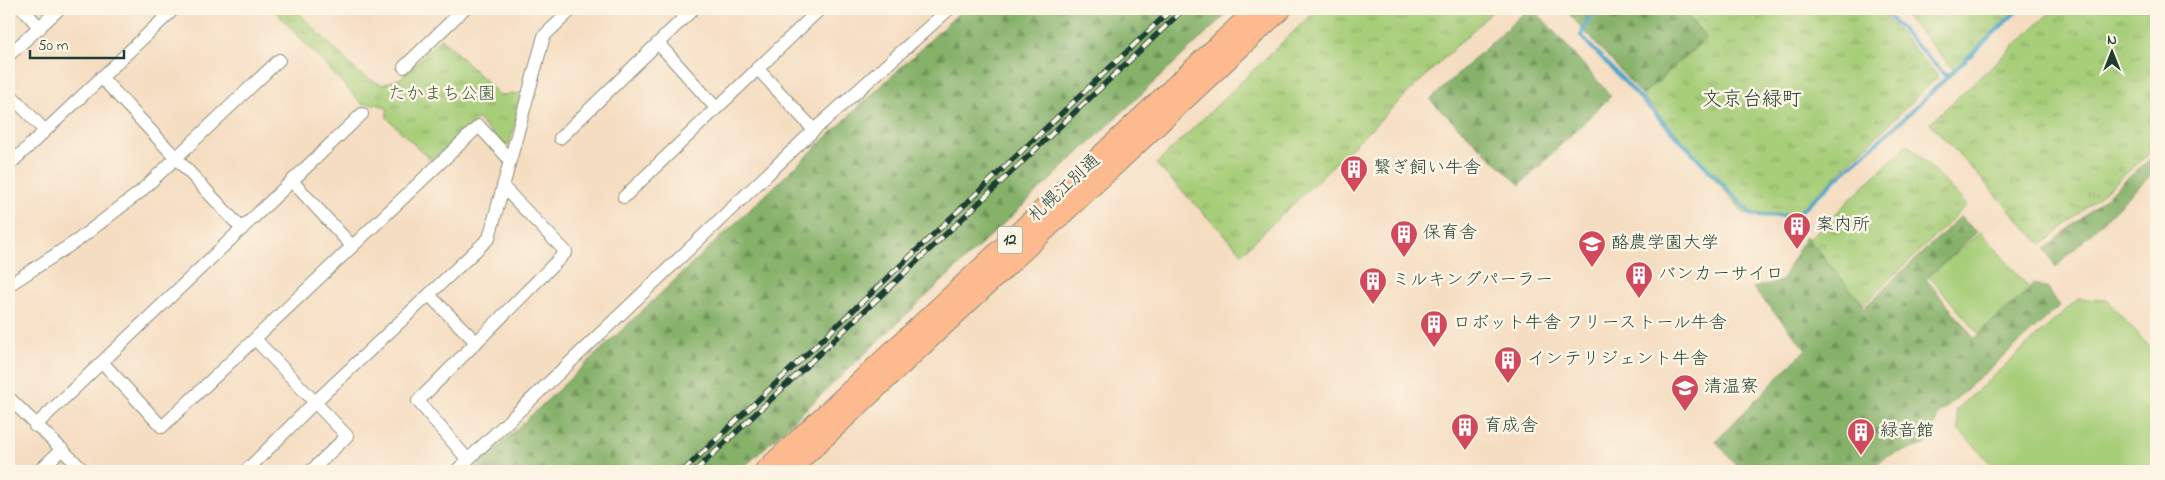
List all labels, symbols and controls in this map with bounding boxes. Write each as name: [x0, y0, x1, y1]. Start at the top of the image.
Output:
scale bar: [30, 28, 124, 60]
north arrow: [2088, 28, 2138, 78]
text: N: [2107, 30, 2117, 51]
text: 50 m: [38, 35, 69, 57]
park label: たかまち公園: [388, 82, 496, 108]
district label: 文京台緑町: [1702, 86, 1802, 115]
street label: 札幌江別通: [1023, 149, 1107, 229]
building icon: 繋ぎ飼い牛舎: [1339, 154, 1369, 193]
place label: 繋ぎ飼い牛舎: [1373, 156, 1481, 182]
building icon: 案内所: [1782, 211, 1812, 250]
place label: 案内所: [1816, 213, 1870, 239]
building icon: 保育舎: [1389, 219, 1419, 258]
place label: 保育舎: [1423, 221, 1477, 247]
road number: 12: [998, 226, 1022, 254]
school or university icon: 酪農学園大学: [1577, 229, 1607, 268]
place label: 酪農学園大学: [1611, 231, 1719, 257]
building icon: バンカーサイロ: [1624, 260, 1654, 299]
place label: バンカーサイロ: [1658, 262, 1784, 288]
building icon: ミルキングパーラー: [1358, 266, 1388, 305]
place label: ミルキングパーラー: [1392, 268, 1553, 294]
building icon: ロボット牛舎 フリーストール牛舎: [1419, 309, 1449, 348]
place label: ロボット牛舎 フリーストール牛舎: [1453, 311, 1727, 337]
building icon: インテリジェント牛舎: [1493, 345, 1523, 384]
place label: インテリジェント牛舎: [1527, 347, 1708, 373]
school or university icon: 清温寮: [1670, 373, 1700, 412]
place label: 清温寮: [1704, 375, 1758, 401]
building icon: 育成舎: [1450, 412, 1480, 451]
place label: 育成舎: [1484, 414, 1538, 440]
building icon: 緑音館: [1846, 417, 1876, 456]
place label: 緑音館: [1880, 419, 1934, 445]

